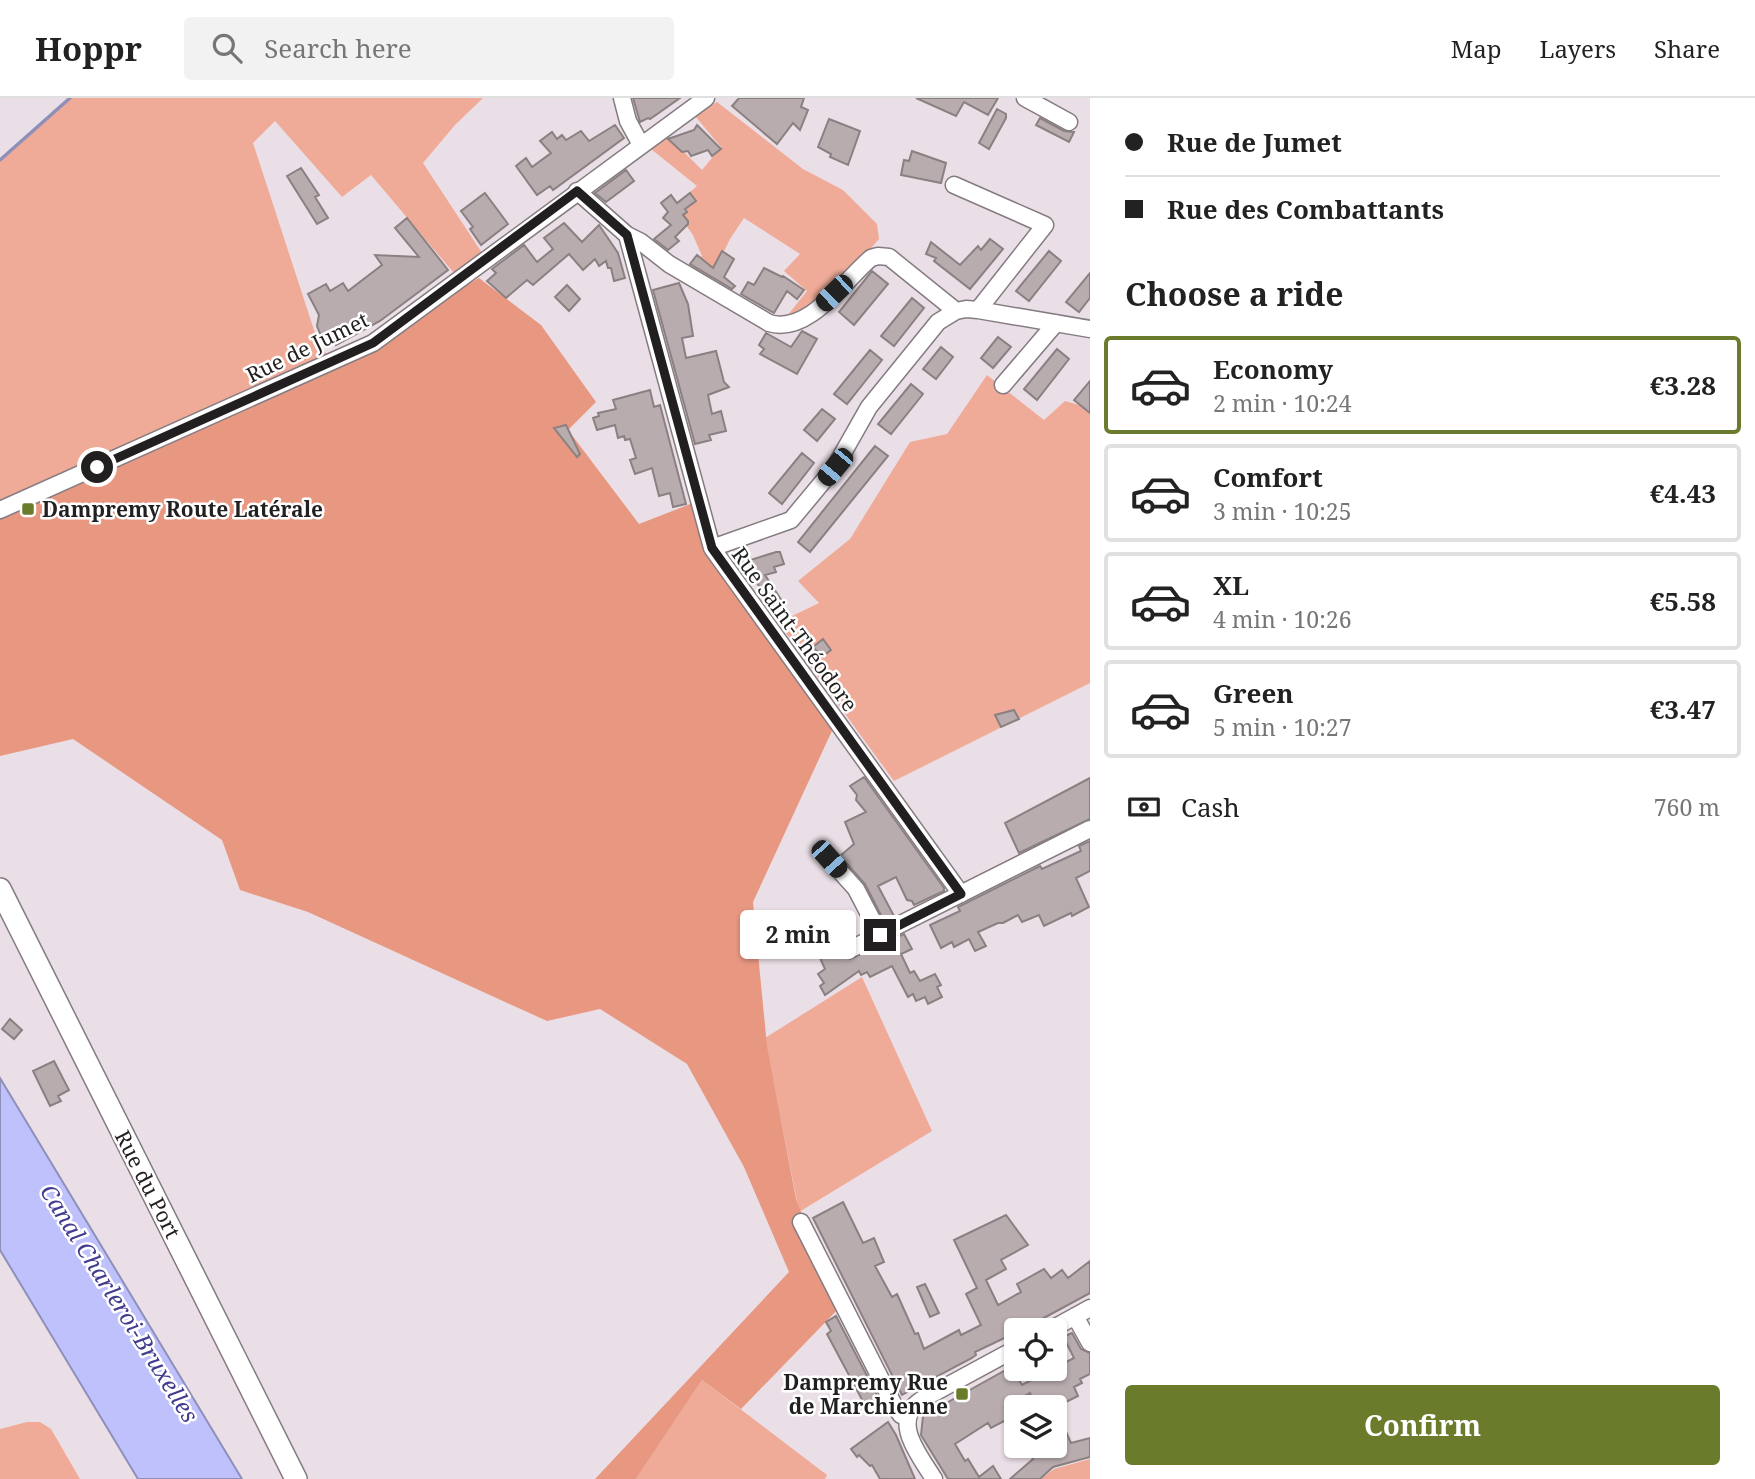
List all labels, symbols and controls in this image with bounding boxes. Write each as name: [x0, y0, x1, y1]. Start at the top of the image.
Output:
search box: [184, 17, 674, 80]
text: Hoppr: [35, 26, 142, 71]
icon: search: [208, 29, 246, 67]
text: Search here: [264, 30, 412, 66]
text: Map: [1451, 32, 1502, 65]
text: Layers: [1540, 32, 1616, 65]
text: Share: [1654, 32, 1720, 65]
text: Rue de Jumet: [1167, 124, 1342, 160]
text: Rue des Combattants: [1167, 191, 1444, 227]
car: [812, 271, 857, 315]
text: Choose a ride: [1125, 272, 1344, 315]
street label: Rue de Jumet: [241, 305, 373, 389]
text: Economy: [1213, 351, 1333, 387]
icon: car: [1129, 354, 1192, 417]
text: €3.28: [1650, 367, 1716, 403]
text: 2 min · 10:24: [1213, 387, 1351, 419]
car: [814, 444, 857, 490]
route start: [81, 451, 113, 483]
text: Comfort: [1213, 459, 1323, 495]
icon: car: [1129, 462, 1192, 525]
text: €4.43: [1650, 475, 1716, 511]
place label: Dampremy Route Latérale: [42, 495, 323, 523]
text: 3 min · 10:25: [1213, 495, 1351, 527]
marker: Dampremy Route Latérale: [20, 501, 36, 517]
street label: Rue Saint-Théodore: [726, 541, 864, 717]
text: XL: [1213, 567, 1249, 603]
icon: car: [1129, 570, 1192, 633]
text: €5.58: [1650, 583, 1716, 619]
text: 4 min · 10:26: [1213, 603, 1351, 635]
text: Green: [1213, 675, 1294, 711]
icon: car: [1129, 678, 1192, 741]
text: €3.47: [1650, 691, 1716, 727]
text: 5 min · 10:27: [1213, 711, 1351, 743]
icon: cash: [1125, 788, 1163, 826]
text: Cash: [1181, 789, 1240, 825]
text: 760 m: [1654, 791, 1720, 823]
car: [808, 836, 851, 882]
callout: 2 min: [740, 910, 856, 960]
text: 2 min: [765, 918, 831, 950]
route end: [864, 919, 896, 951]
street label: Rue du Port: [109, 1125, 187, 1243]
water label: Canal Charleroi-Bruxelles: [33, 1178, 207, 1429]
map controls: [1004, 1318, 1067, 1458]
button: locate: [1004, 1318, 1067, 1381]
place label: Dampremy Rue de Marchienne: [783, 1368, 948, 1420]
button: Confirm: [1125, 1385, 1720, 1465]
marker: Dampremy Rue de Marchienne: [954, 1386, 970, 1402]
button: layers: [1004, 1395, 1067, 1458]

